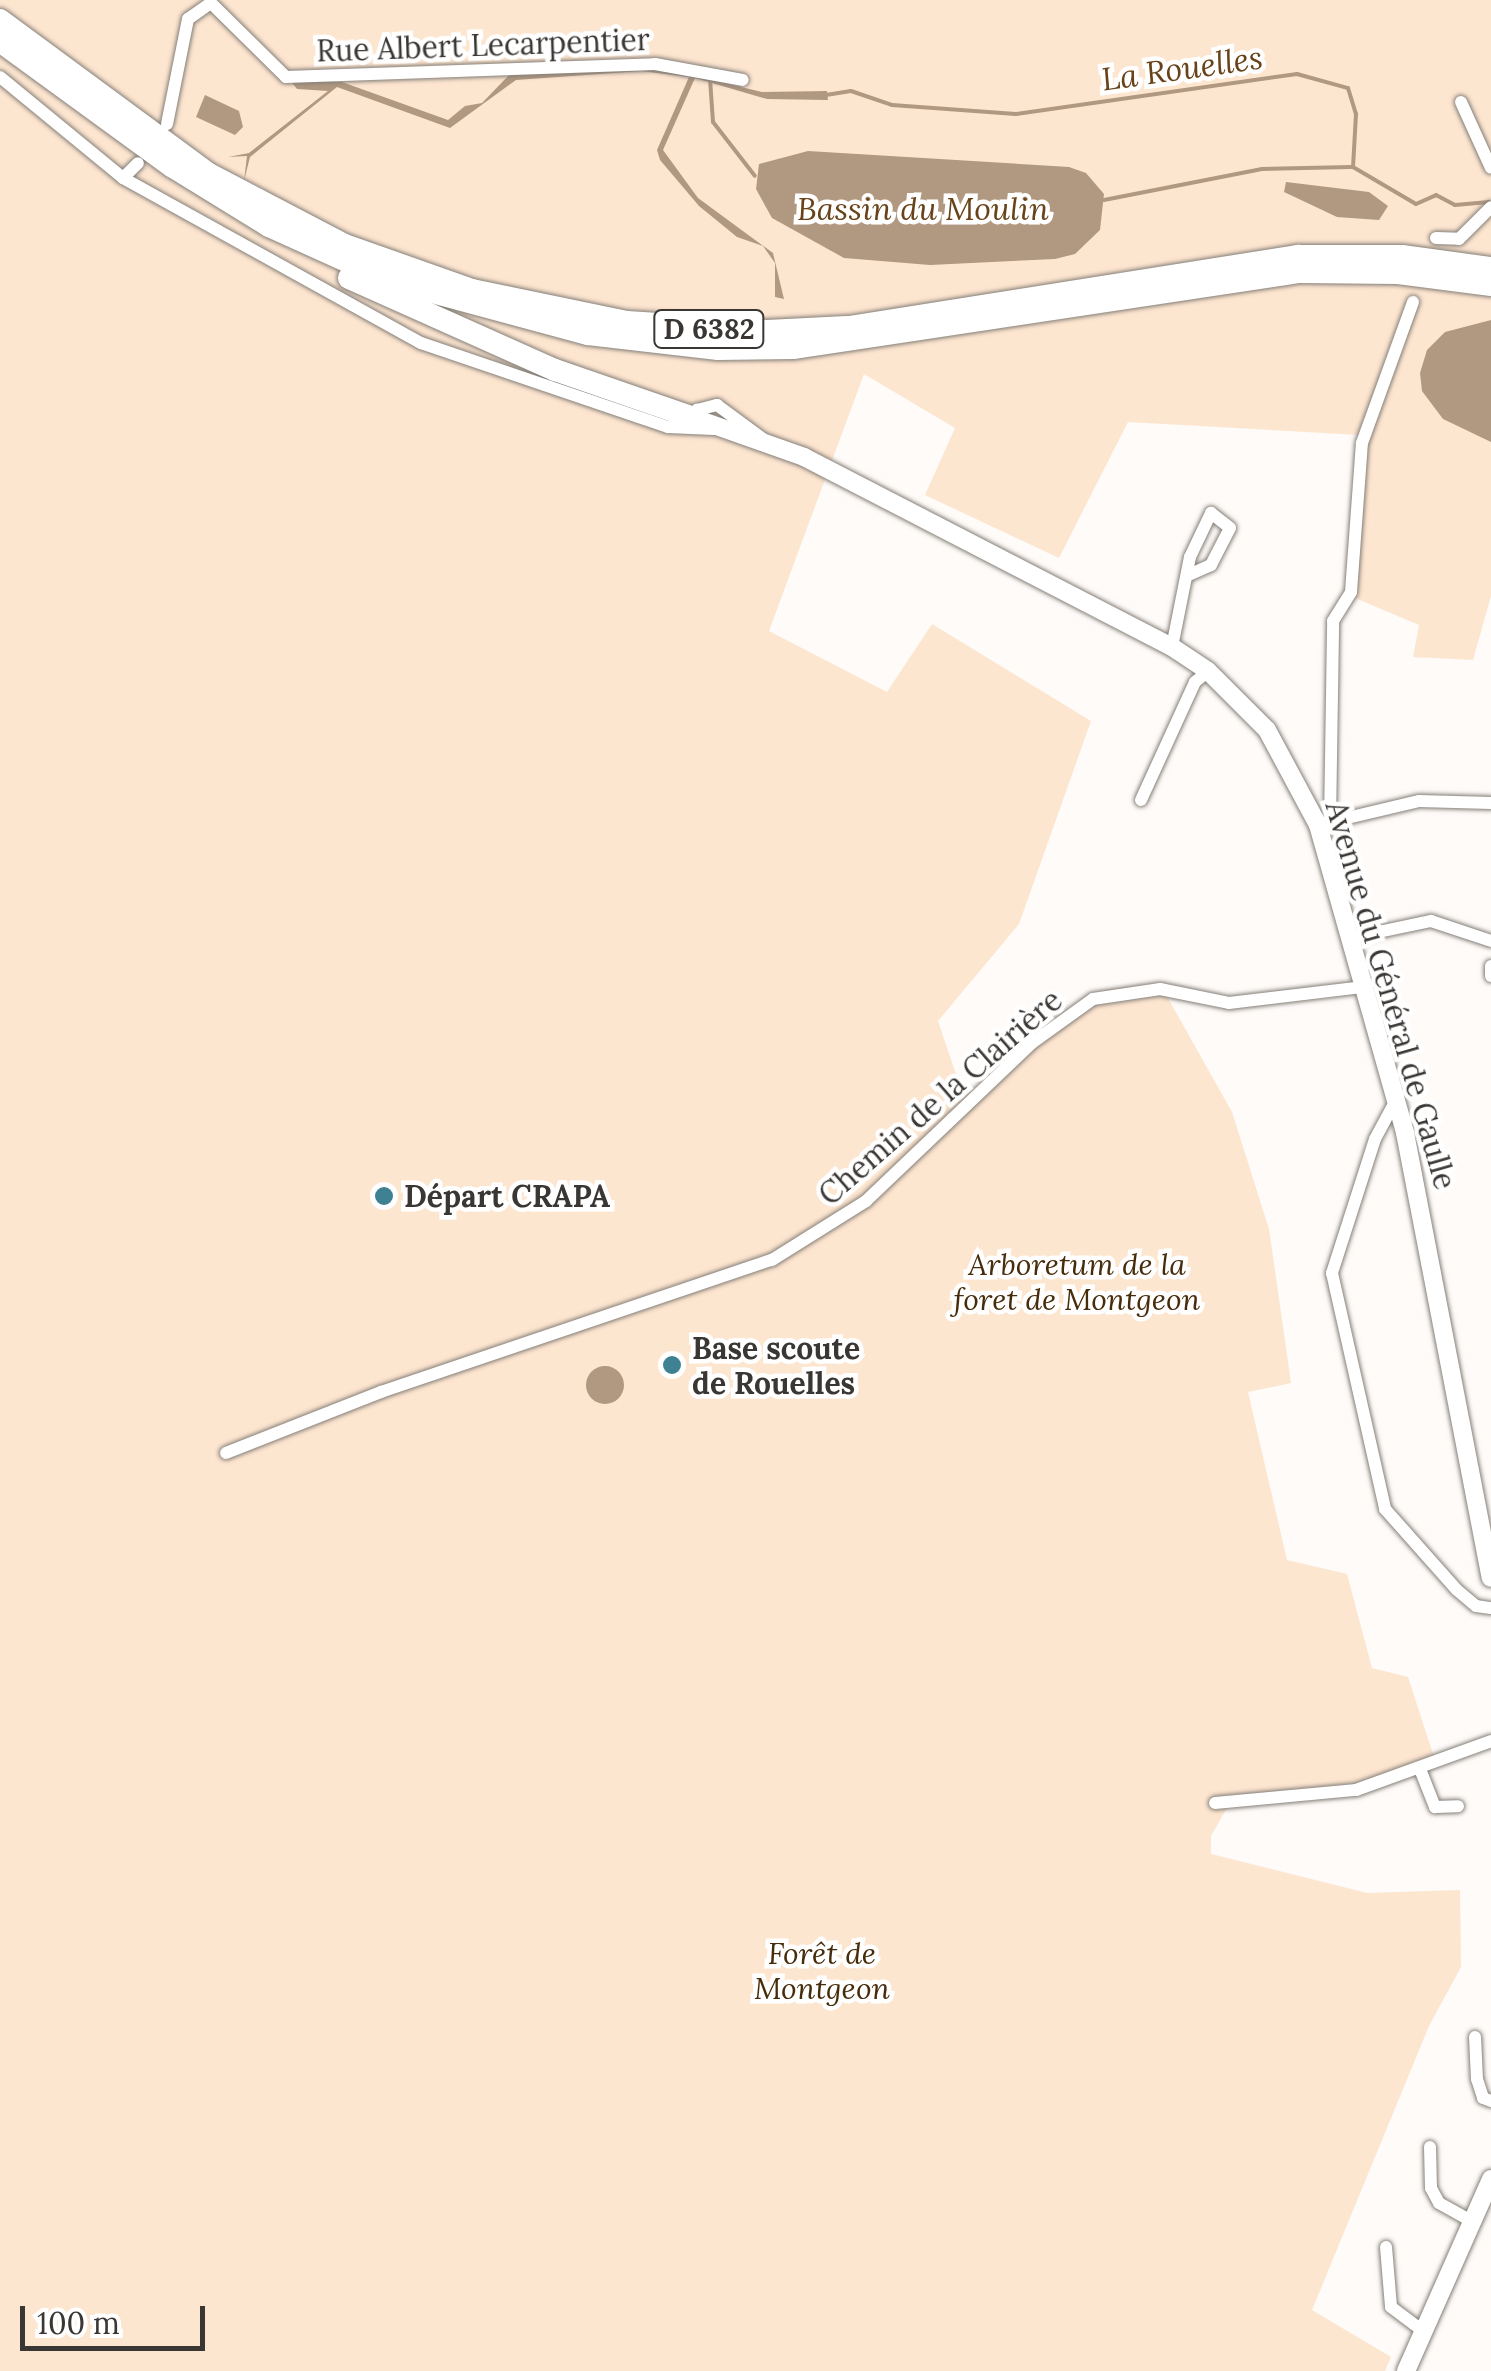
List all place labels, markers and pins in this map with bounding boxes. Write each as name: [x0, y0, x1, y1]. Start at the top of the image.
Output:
place label: Départ CRAPA: [404, 1178, 610, 1214]
marker: Départ CRAPA: [373, 1185, 395, 1207]
place label: Base scoute de Rouelles: [692, 1330, 860, 1400]
marker: Base scoute de Rouelles: [661, 1354, 683, 1376]

